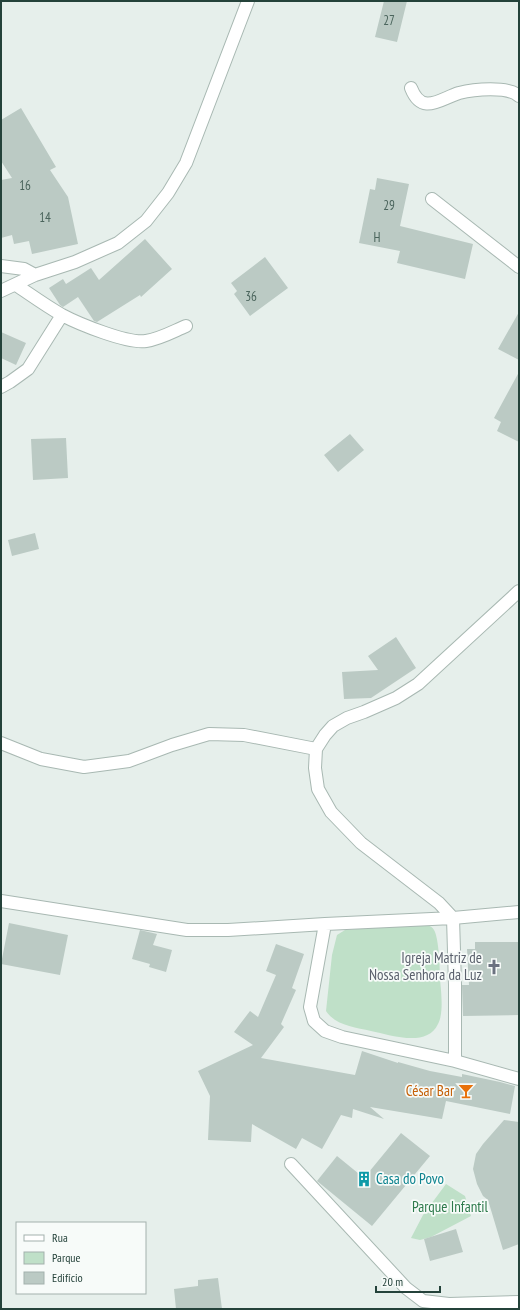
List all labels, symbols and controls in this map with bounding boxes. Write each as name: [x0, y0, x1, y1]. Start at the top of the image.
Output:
house number: 27: [383, 12, 395, 29]
house number: 16: [19, 177, 31, 194]
house number: 29: [383, 197, 395, 214]
house number: 14: [39, 209, 51, 226]
house number: H: [374, 229, 381, 246]
house number: 36: [245, 288, 257, 305]
place label: Igreja Matriz de Nossa Senhora da Luz: [369, 948, 482, 984]
church icon: Igreja Matriz de Nossa Senhora da Luz: [485, 958, 503, 976]
place label: César Bar: [406, 1081, 455, 1100]
bar icon: César Bar: [457, 1082, 475, 1100]
place label: Casa do Povo: [376, 1169, 444, 1188]
building icon: Casa do Povo: [355, 1170, 373, 1188]
park label: Parque Infantil: [412, 1197, 489, 1216]
legend: [16, 1222, 146, 1294]
text: Rua: [52, 1230, 68, 1245]
text: Parque: [52, 1250, 81, 1265]
scale bar: [376, 1268, 440, 1294]
text: Edifício: [52, 1270, 83, 1285]
text: 20 m: [382, 1274, 403, 1289]

